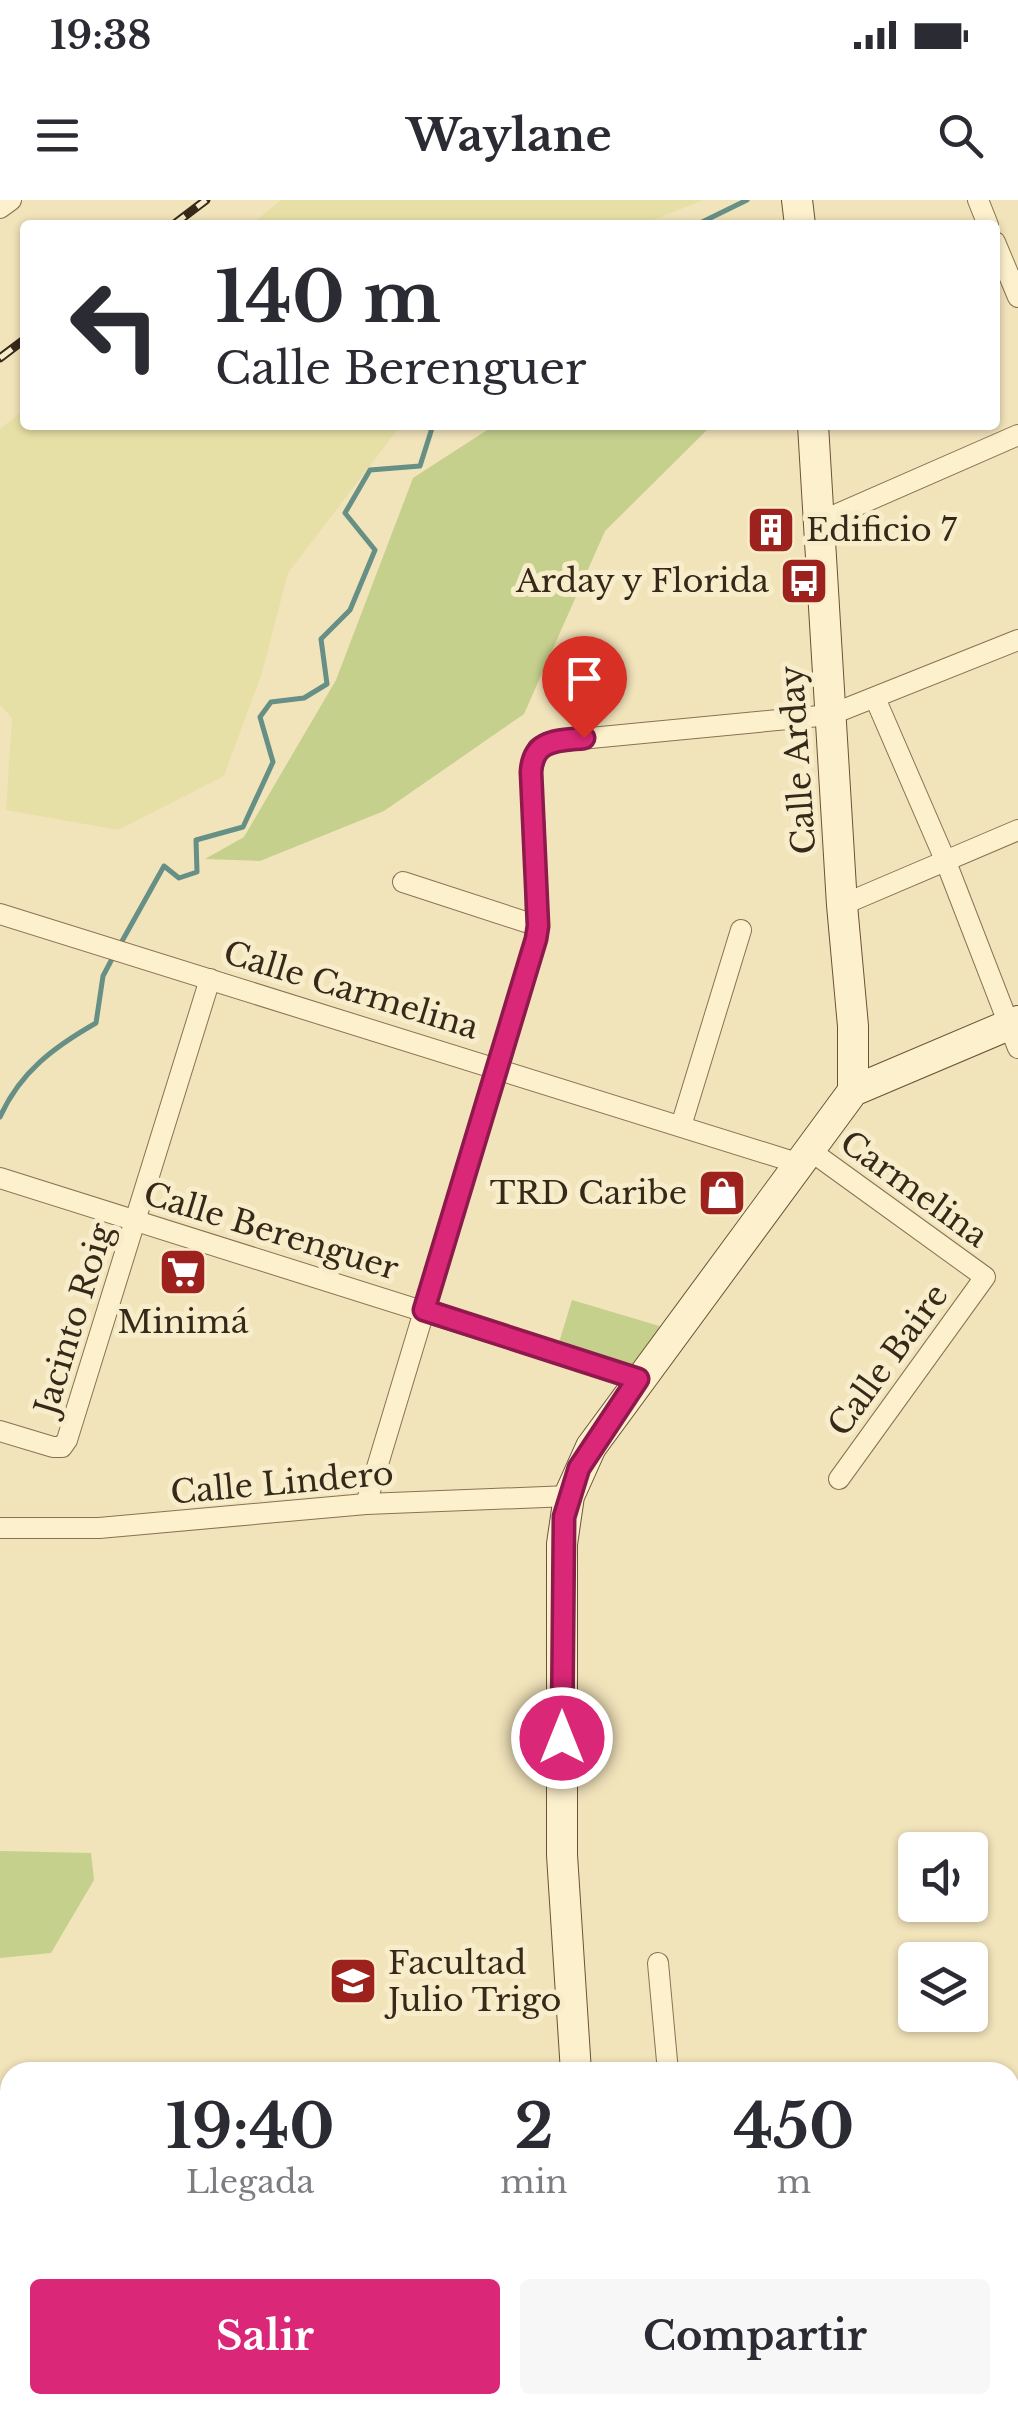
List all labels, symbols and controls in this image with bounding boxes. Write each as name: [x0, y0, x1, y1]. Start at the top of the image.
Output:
text: 19:38: [50, 12, 151, 59]
text: Waylane: [406, 107, 612, 163]
icon: menu: [30, 108, 85, 163]
icon: search: [933, 108, 988, 163]
text: 140 m: [215, 254, 441, 341]
icon: left: [50, 260, 180, 390]
text: Calle Berenguer: [215, 340, 586, 396]
building icon: Edificio 7: [745, 504, 797, 556]
place label: Edificio 7: [806, 510, 958, 550]
bus stop icon: Arday y Florida: [778, 555, 830, 607]
place label: Arday y Florida: [515, 561, 769, 601]
pin: [542, 636, 627, 739]
icon: arrive: [557, 651, 612, 706]
street label: Calle Arday: [771, 664, 825, 856]
street label: Calle Carmelina: [219, 932, 483, 1048]
street label: Carmelina: [832, 1122, 996, 1256]
shop icon: TRD Caribe: [696, 1167, 748, 1219]
street label: Calle Berenguer: [139, 1173, 404, 1289]
place label: TRD Caribe: [490, 1173, 687, 1213]
street label: Jacinto Roig: [25, 1218, 122, 1423]
supermarket icon: Minimá: [157, 1246, 209, 1298]
street label: Calle Baire: [819, 1276, 957, 1444]
place label: Minimá: [118, 1302, 249, 1342]
street label: Calle Lindero: [169, 1453, 395, 1513]
position arrow: [510, 1686, 614, 1790]
map controls: [898, 1832, 988, 2032]
button: sound: [898, 1832, 988, 1922]
button: layers: [898, 1942, 988, 2032]
place label: Facultad Julio Trigo: [384, 1943, 561, 2020]
school or university icon: Facultad Julio Trigo: [327, 1955, 379, 2007]
text: 19:40: [166, 2090, 335, 2164]
text: 2: [514, 2090, 553, 2164]
text: 450: [733, 2090, 854, 2164]
text: Llegada: [186, 2162, 314, 2202]
text: min: [500, 2162, 568, 2202]
text: m: [777, 2162, 811, 2202]
button: Salir: [30, 2279, 500, 2394]
button: Compartir: [520, 2279, 990, 2394]

